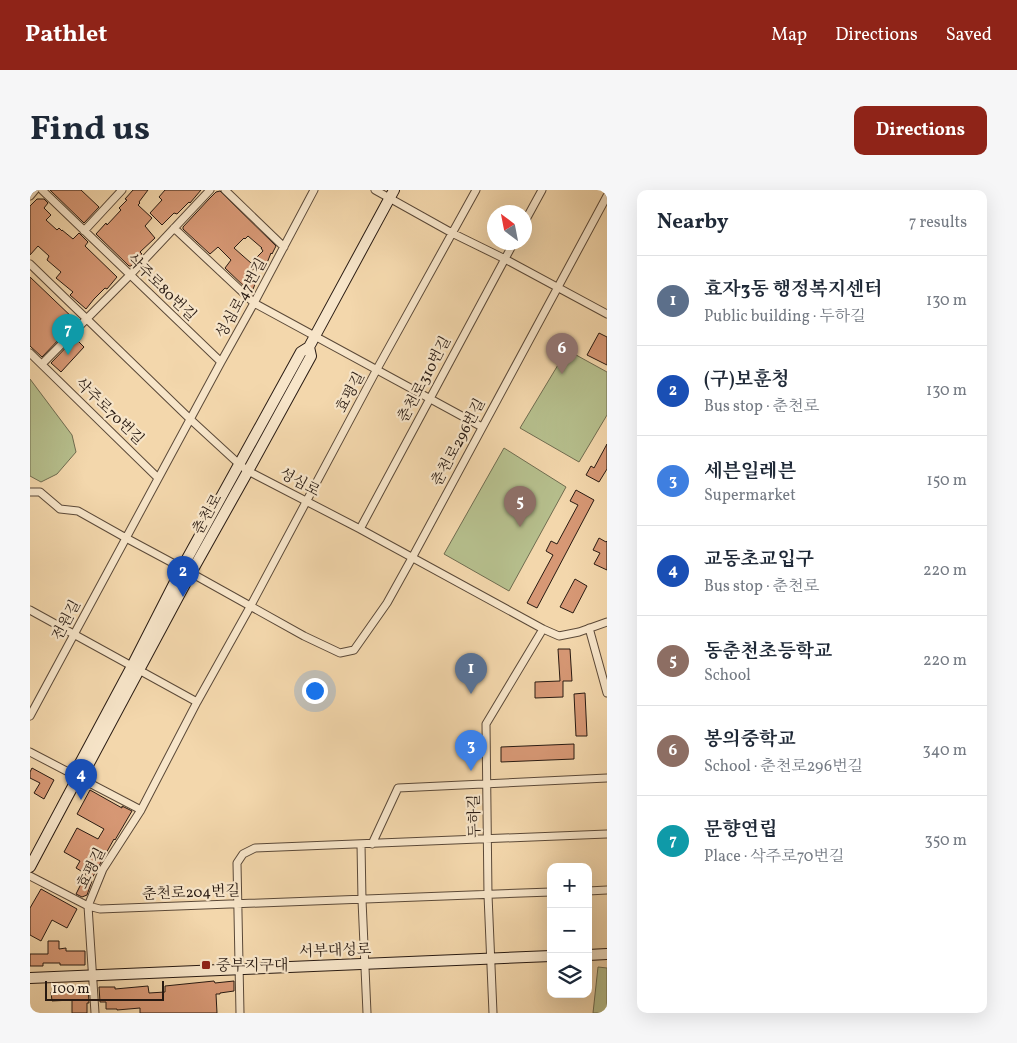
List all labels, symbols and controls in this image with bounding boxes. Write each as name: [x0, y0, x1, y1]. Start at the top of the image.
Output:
text: Pathlet: [25, 18, 107, 52]
text: Map: [771, 23, 807, 48]
text: Directions: [835, 23, 918, 48]
text: Saved: [946, 23, 992, 48]
text: Find us: [30, 106, 150, 154]
button: Directions: [854, 106, 987, 155]
north arrow: [487, 205, 532, 250]
text: Nearby: [657, 208, 728, 237]
text: 7 results: [909, 212, 967, 234]
street label: 삭주로80번길: [122, 250, 200, 327]
street label: 성심로47번길: [212, 255, 273, 343]
text: 효자3동 행정복지센터: [704, 277, 883, 303]
text: 1: [670, 290, 676, 312]
text: 130 m: [926, 290, 967, 312]
text: Public building · 두하길: [704, 306, 866, 328]
pin: 7: [52, 314, 84, 355]
street label: 춘천로310번길: [394, 333, 457, 427]
pin: 6: [546, 333, 578, 374]
text: (구)보훈청: [704, 367, 790, 393]
street label: 효평길: [332, 369, 371, 417]
street label: 삭주로70번길: [70, 374, 148, 450]
text: 2: [669, 380, 677, 402]
text: 130 m: [926, 380, 967, 402]
street label: 춘천로296번길: [427, 395, 491, 490]
text: Bus stop · 춘천로: [704, 396, 819, 418]
text: 세븐일레븐: [704, 459, 796, 485]
street label: 성심로: [275, 464, 324, 503]
text: 3: [669, 470, 677, 492]
text: 150 m: [926, 470, 967, 492]
text: Supermarket: [704, 485, 796, 507]
pin: 5: [504, 486, 536, 527]
street label: 춘천로: [189, 490, 228, 539]
text: 교동초교입구: [704, 547, 814, 573]
pin: 2: [167, 556, 199, 597]
text: 4: [668, 560, 678, 582]
text: 220 m: [923, 560, 967, 582]
text: Bus stop · 춘천로: [704, 576, 819, 598]
street label: 전원길: [48, 597, 87, 645]
text: 동춘천초등학교: [704, 639, 832, 665]
text: 5: [669, 650, 677, 672]
text: 220 m: [923, 650, 967, 672]
pin: 1: [455, 653, 487, 694]
text: School: [704, 665, 751, 687]
your location: [302, 678, 328, 704]
text: 봉의중학교: [704, 727, 796, 753]
pin: 3: [455, 730, 487, 771]
text: 6: [669, 740, 677, 762]
text: 340 m: [923, 740, 967, 762]
text: School · 춘천로296번길: [704, 756, 863, 778]
pin: 4: [65, 759, 97, 800]
street label: 두하길: [465, 794, 486, 838]
text: 문향연립: [704, 817, 777, 843]
text: 7: [669, 830, 677, 852]
text: 350 m: [924, 830, 967, 852]
street label: 효평길: [73, 845, 112, 893]
text: Place · 삭주로70번길: [704, 846, 844, 868]
map controls: [547, 863, 592, 998]
button: +: [547, 863, 592, 908]
street label: 춘천로204번길: [142, 881, 240, 906]
button: −: [547, 908, 592, 953]
street label: 서부대성로: [298, 940, 372, 963]
button: layers: [547, 953, 592, 998]
place label: 중부지구대: [216, 956, 288, 977]
marker: 중부지구대: [200, 959, 212, 971]
scale bar: [45, 978, 164, 1001]
text: 100 m: [52, 980, 90, 999]

